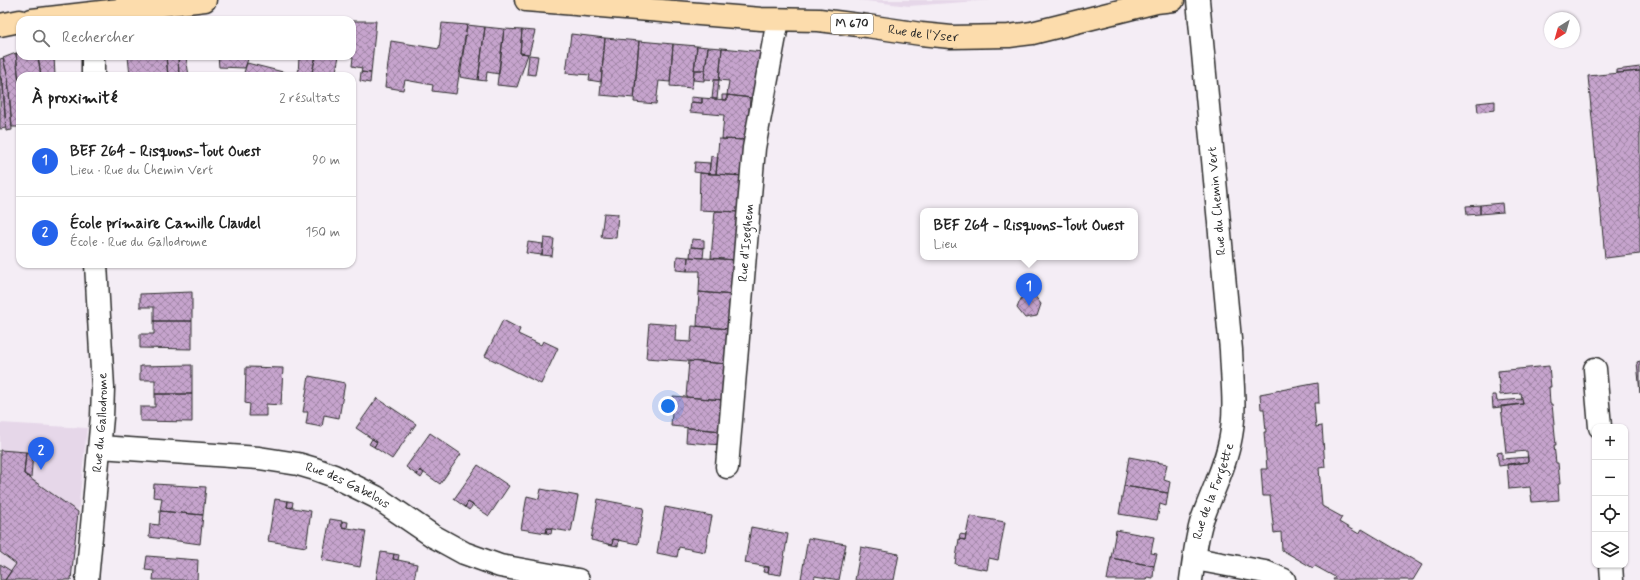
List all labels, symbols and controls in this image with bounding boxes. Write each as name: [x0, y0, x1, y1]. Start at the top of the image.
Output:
north arrow: [1544, 12, 1580, 48]
road number: M 670: [831, 14, 873, 34]
search box: [16, 16, 356, 60]
street label: Rue de l'Yser: [887, 21, 960, 46]
icon: search: [30, 27, 52, 49]
text: Rechercher: [62, 28, 135, 48]
text: À proximité: [32, 87, 117, 109]
text: 2 résultats: [279, 90, 340, 107]
text: BEF 264 - Risquons-Tout Ouest: [70, 142, 261, 162]
street label: Rue du Chemin Vert: [1204, 146, 1230, 256]
text: 1: [42, 152, 48, 169]
text: 90 m: [312, 152, 340, 169]
text: Lieu · Rue du Chemin Vert: [70, 162, 213, 179]
street label: Rue d'Iseghem: [734, 203, 758, 283]
popup: [920, 208, 1138, 260]
text: École primaire Camille Claudel: [70, 214, 261, 234]
text: BEF 264 - Risquons-Tout Ouest: [934, 216, 1124, 236]
text: 2: [42, 224, 48, 241]
text: 150 m: [306, 224, 340, 241]
text: École · Rue du Gallodrome: [70, 234, 207, 251]
text: Lieu: [934, 236, 958, 253]
pin: 1: [1016, 273, 1042, 306]
street label: Rue du Gallodrome: [88, 372, 112, 473]
your location: [658, 396, 678, 416]
map controls: [1592, 424, 1628, 568]
button: +: [1592, 424, 1628, 460]
pin: 2: [28, 437, 54, 470]
street label: Rue de la Forgette: [1189, 441, 1238, 541]
street label: Rue des Gabelous: [303, 458, 393, 513]
button: −: [1592, 460, 1628, 496]
button: locate: [1592, 496, 1628, 532]
button: layers: [1592, 532, 1628, 568]

